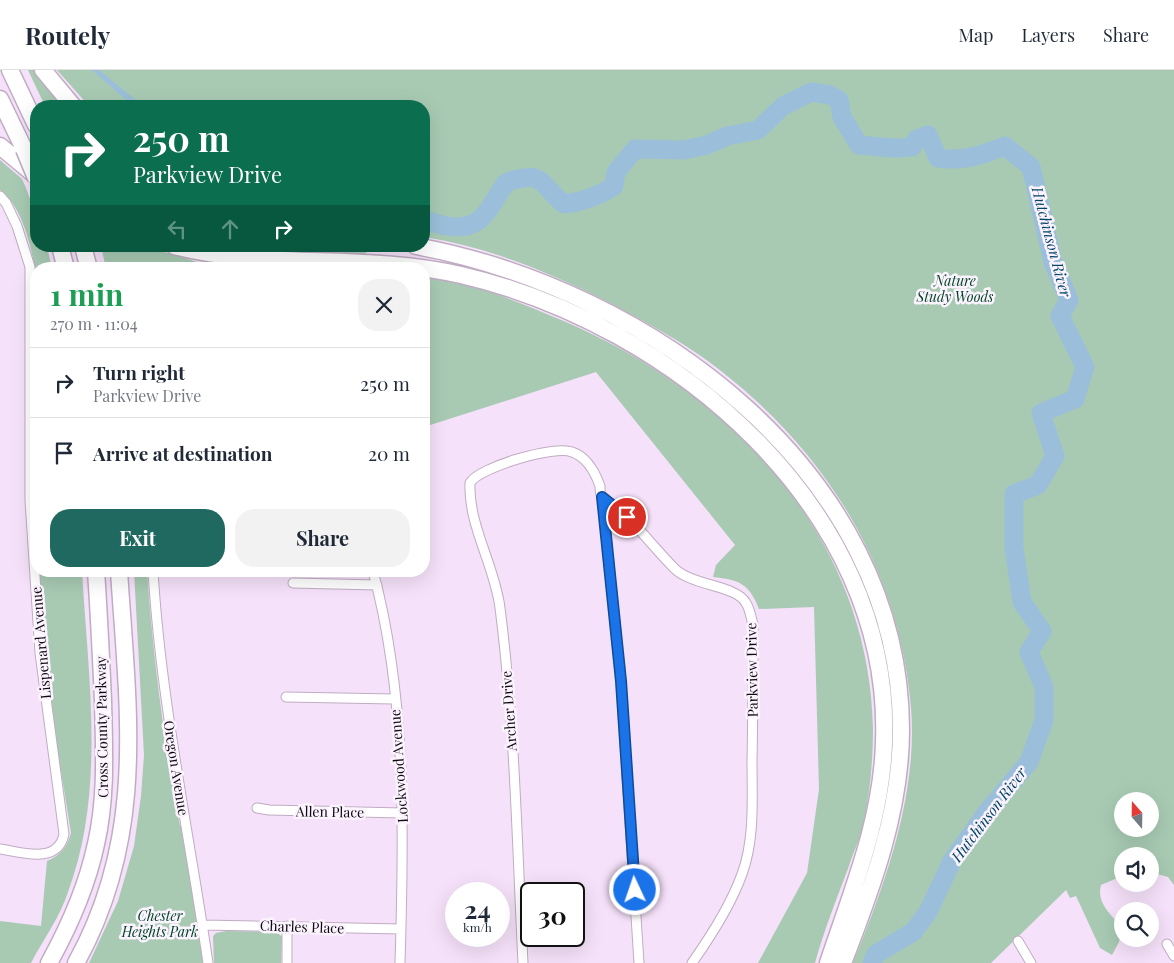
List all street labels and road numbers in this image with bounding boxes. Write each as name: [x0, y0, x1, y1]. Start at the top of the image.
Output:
street label: Lispenard Avenue: [26, 586, 55, 700]
street label: Parkview Drive: [741, 622, 762, 718]
street label: Cross County Parkway: [91, 656, 112, 798]
street label: Archer Drive: [496, 670, 521, 753]
street label: Lockwood Avenue: [385, 709, 412, 823]
street label: Oregon Avenue: [160, 719, 193, 817]
street label: Allen Place: [295, 801, 364, 822]
street label: Charles Place: [260, 916, 345, 937]

